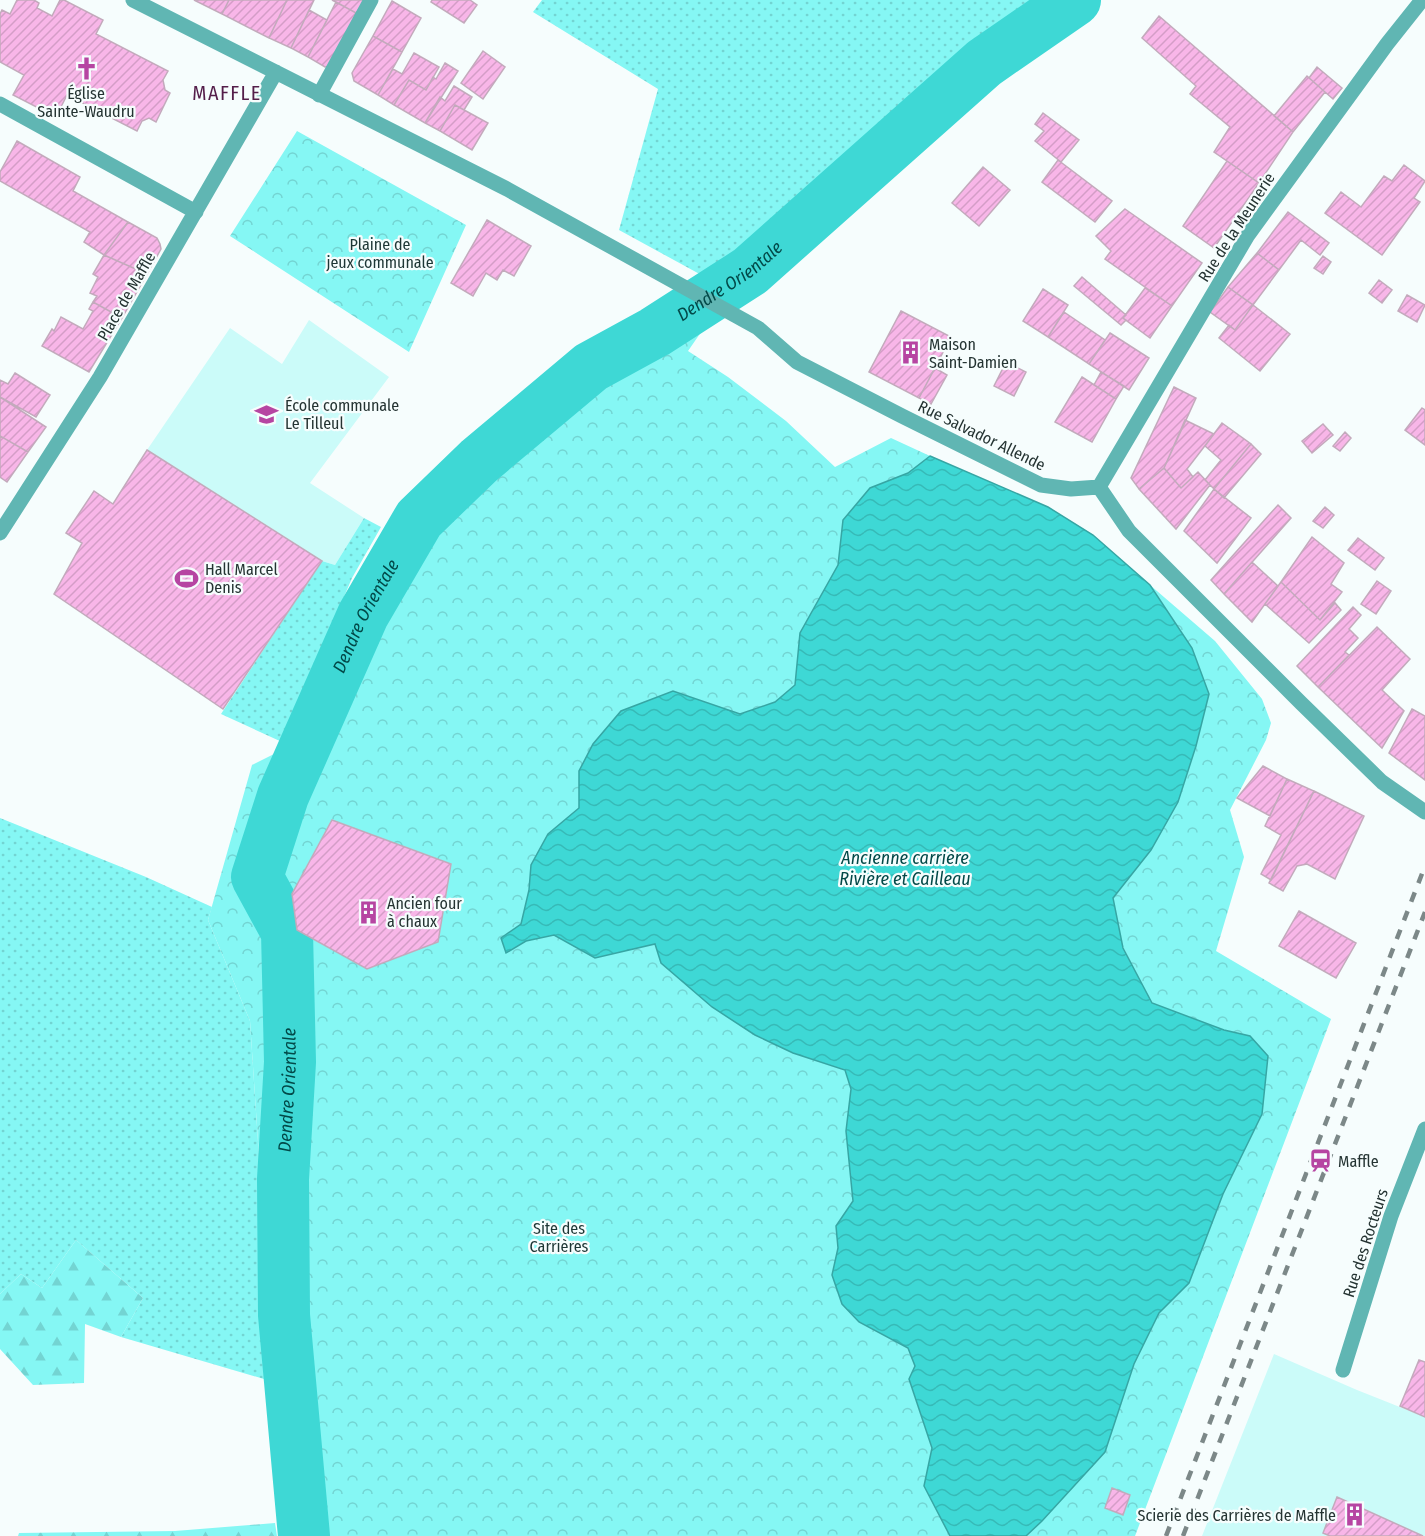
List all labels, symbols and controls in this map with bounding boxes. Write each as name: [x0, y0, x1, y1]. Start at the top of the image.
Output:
church icon: Église Sainte-Waudru: [73, 55, 99, 81]
district label: MAFFLE: [192, 81, 262, 105]
place label: Église Sainte-Waudru: [37, 84, 135, 121]
street label: Rue de la Meunerie: [1194, 169, 1279, 285]
park label: Plaine de jeux communale: [325, 235, 434, 272]
water label: Dendre Orientale: [673, 236, 787, 326]
street label: Place de Maffle: [93, 248, 160, 344]
place label: Maison Saint-Damien: [929, 335, 1017, 372]
building icon: Maison Saint-Damien: [898, 340, 924, 366]
place label: École communale Le Tilleul: [285, 396, 399, 433]
street label: Rue Salvador Allende: [915, 396, 1049, 475]
school or university icon: École communale Le Tilleul: [254, 401, 280, 427]
water label: Dendre Orientale: [328, 555, 404, 676]
place label: Hall Marcel Denis: [205, 560, 278, 597]
sports icon: Hall Marcel Denis: [174, 565, 200, 591]
water label: Ancienne carrière Rivière et Cailleau: [839, 847, 971, 890]
place label: Ancien four à chaux: [387, 894, 462, 931]
building icon: Ancien four à chaux: [356, 899, 382, 925]
water label: Dendre Orientale: [274, 1027, 301, 1153]
station icon: Maffle: [1307, 1148, 1333, 1174]
place label: Maffle: [1338, 1152, 1379, 1171]
street label: Rue des Rocteurs: [1339, 1186, 1392, 1300]
park label: Site des Carrières: [530, 1219, 589, 1256]
building icon: Scierie des Carrières de Maffle: [1341, 1502, 1367, 1528]
place label: Scierie des Carrières de Maffle: [1137, 1506, 1336, 1525]

